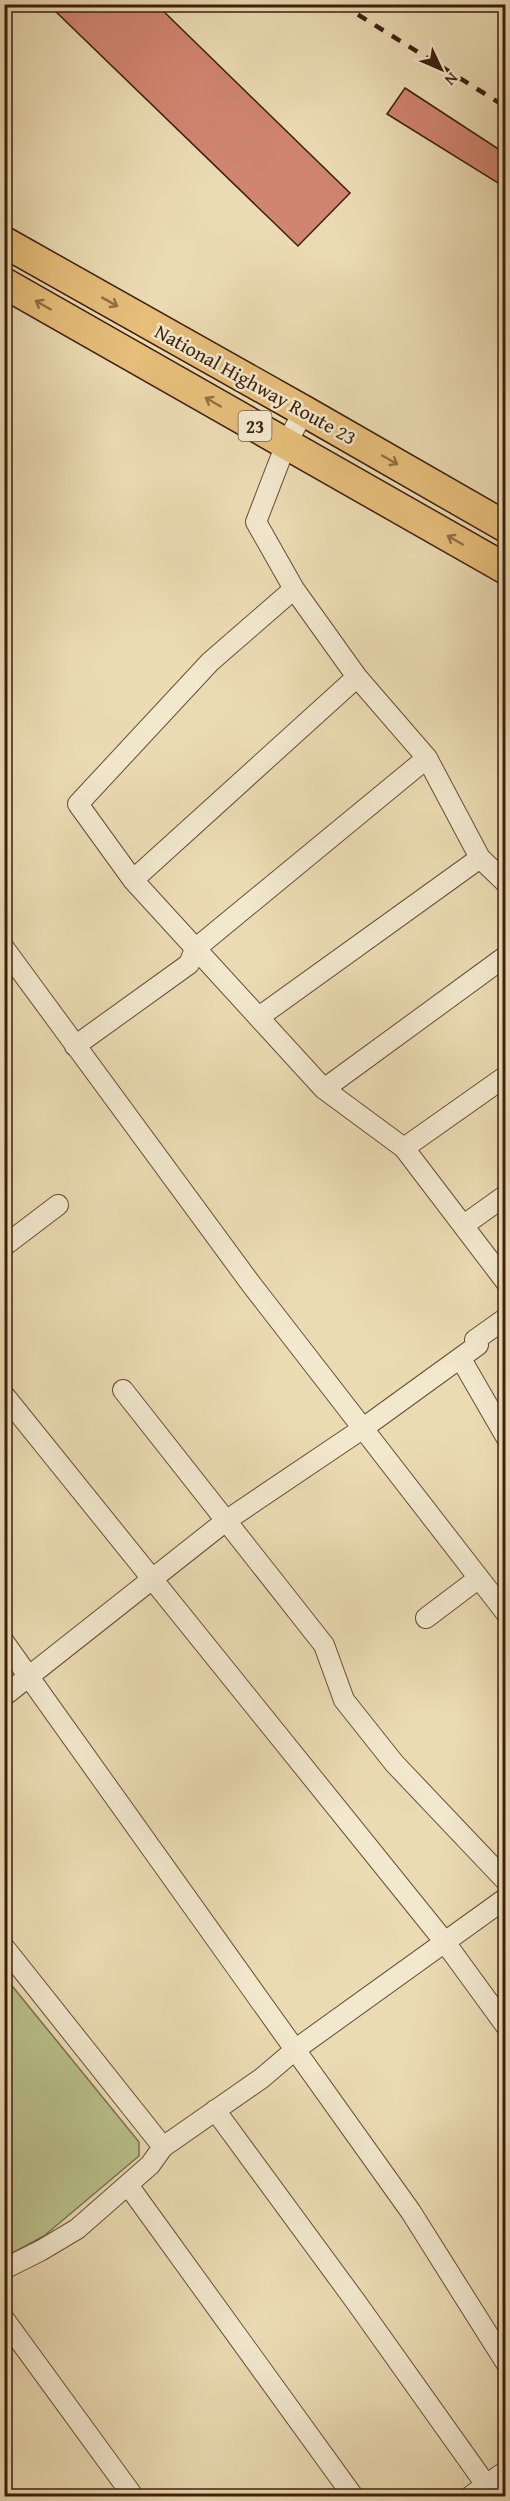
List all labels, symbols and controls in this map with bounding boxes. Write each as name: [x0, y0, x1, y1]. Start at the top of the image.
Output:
north arrow: [411, 39, 471, 99]
text: N: [439, 67, 464, 92]
one-way arrow: [101, 297, 119, 308]
one-way arrow: [35, 299, 52, 311]
street label: National Highway Route 23: [151, 319, 361, 449]
one-way arrow: [205, 395, 222, 407]
road number: 23: [238, 411, 272, 441]
one-way arrow: [381, 454, 398, 466]
one-way arrow: [447, 534, 464, 546]

